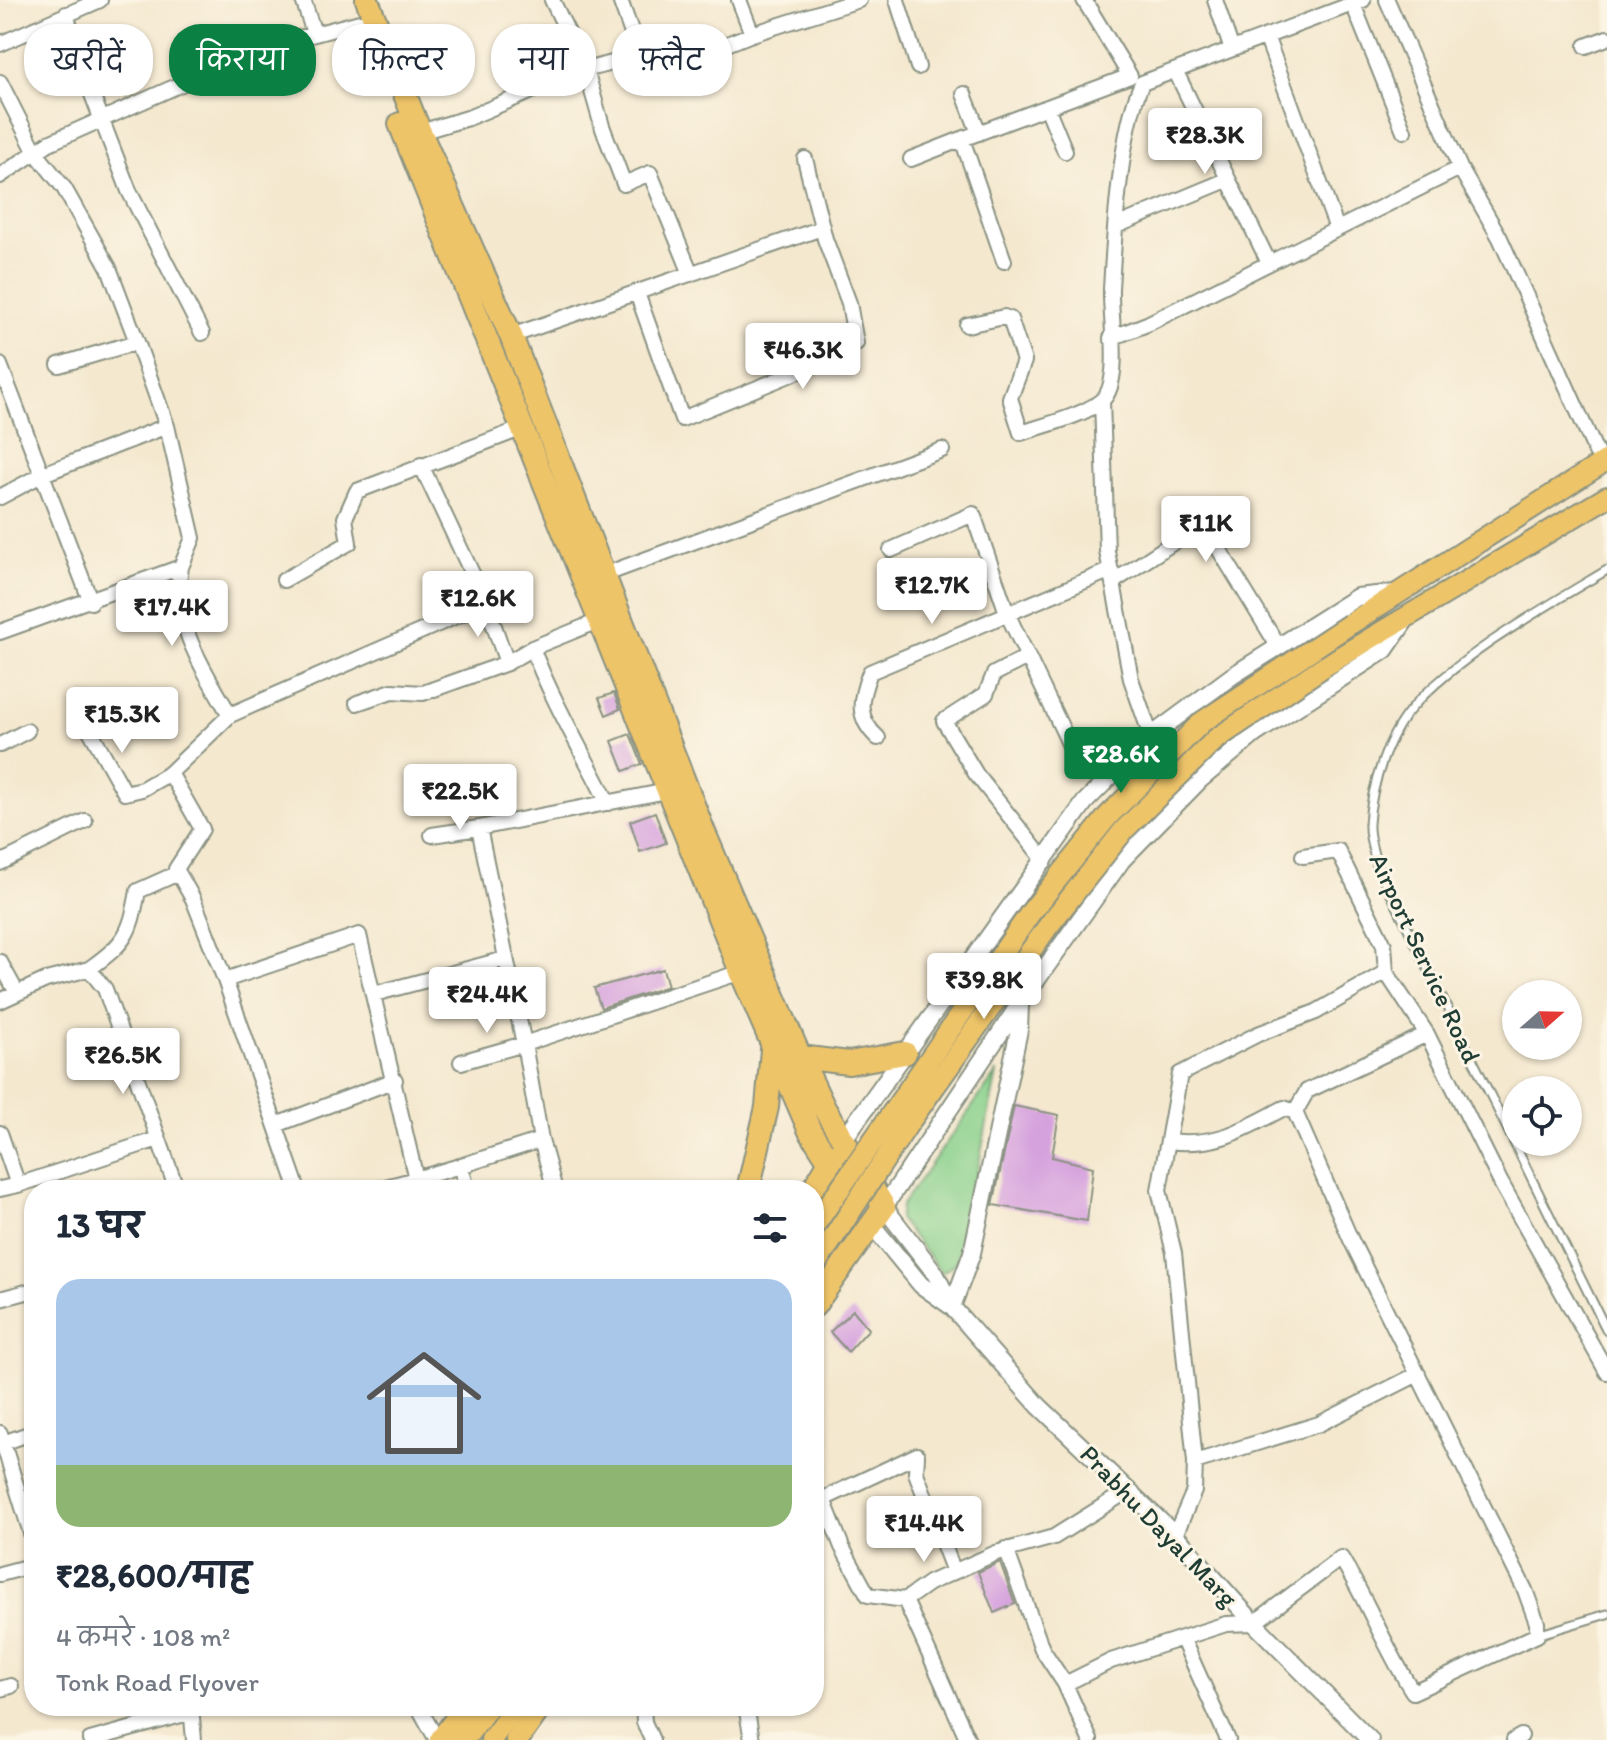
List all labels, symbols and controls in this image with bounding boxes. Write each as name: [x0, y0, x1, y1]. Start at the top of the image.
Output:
chip: खरीदें: [24, 24, 153, 96]
chip: किराया: [169, 24, 316, 96]
chip: फ़िल्टर: [332, 24, 475, 96]
chip: नया: [491, 24, 596, 96]
chip: फ़्लैट: [612, 24, 732, 96]
pin: ₹28.3K: [1140, 108, 1270, 176]
text: ₹28.3K: [1166, 118, 1244, 150]
pin: ₹46.3K: [738, 323, 868, 391]
text: ₹46.3K: [763, 333, 843, 365]
pin: ₹11K: [1159, 496, 1253, 564]
text: ₹11K: [1179, 506, 1233, 538]
pin: ₹12.7K: [867, 558, 997, 626]
text: ₹12.7K: [895, 568, 969, 600]
pin: ₹12.6K: [413, 571, 543, 639]
pin: ₹17.4K: [107, 580, 237, 648]
text: ₹12.6K: [440, 581, 516, 613]
text: ₹17.4K: [134, 590, 210, 622]
pin: ₹15.3K: [57, 687, 187, 755]
text: ₹15.3K: [84, 697, 160, 729]
pin: ₹28.6K: [1056, 727, 1186, 795]
text: ₹28.6K: [1082, 737, 1160, 769]
pin: ₹22.5K: [395, 764, 525, 832]
text: ₹22.5K: [422, 774, 498, 806]
street label: Airport Service Road: [1362, 848, 1488, 1068]
pin: ₹39.8K: [919, 953, 1049, 1021]
text: ₹39.8K: [945, 963, 1023, 995]
pin: ₹24.4K: [422, 967, 552, 1035]
text: ₹24.4K: [447, 977, 527, 1009]
north arrow: [1502, 980, 1582, 1060]
map controls: [1502, 980, 1582, 1156]
pin: ₹26.5K: [58, 1028, 188, 1096]
text: ₹26.5K: [85, 1038, 161, 1070]
button: locate: [1502, 1076, 1582, 1156]
text: 13 घर: [56, 1205, 143, 1246]
icon: filters: [748, 1206, 792, 1250]
icon: home: [352, 1331, 496, 1475]
street label: Prabhu Dayal Marg: [1073, 1438, 1245, 1614]
pin: ₹14.4K: [859, 1496, 989, 1564]
text: ₹14.4K: [884, 1506, 964, 1538]
text: ₹28,600/माह: [56, 1555, 251, 1596]
text: 4 कमरे · 108 m²: [56, 1621, 230, 1653]
text: Tonk Road Flyover: [56, 1666, 259, 1698]

